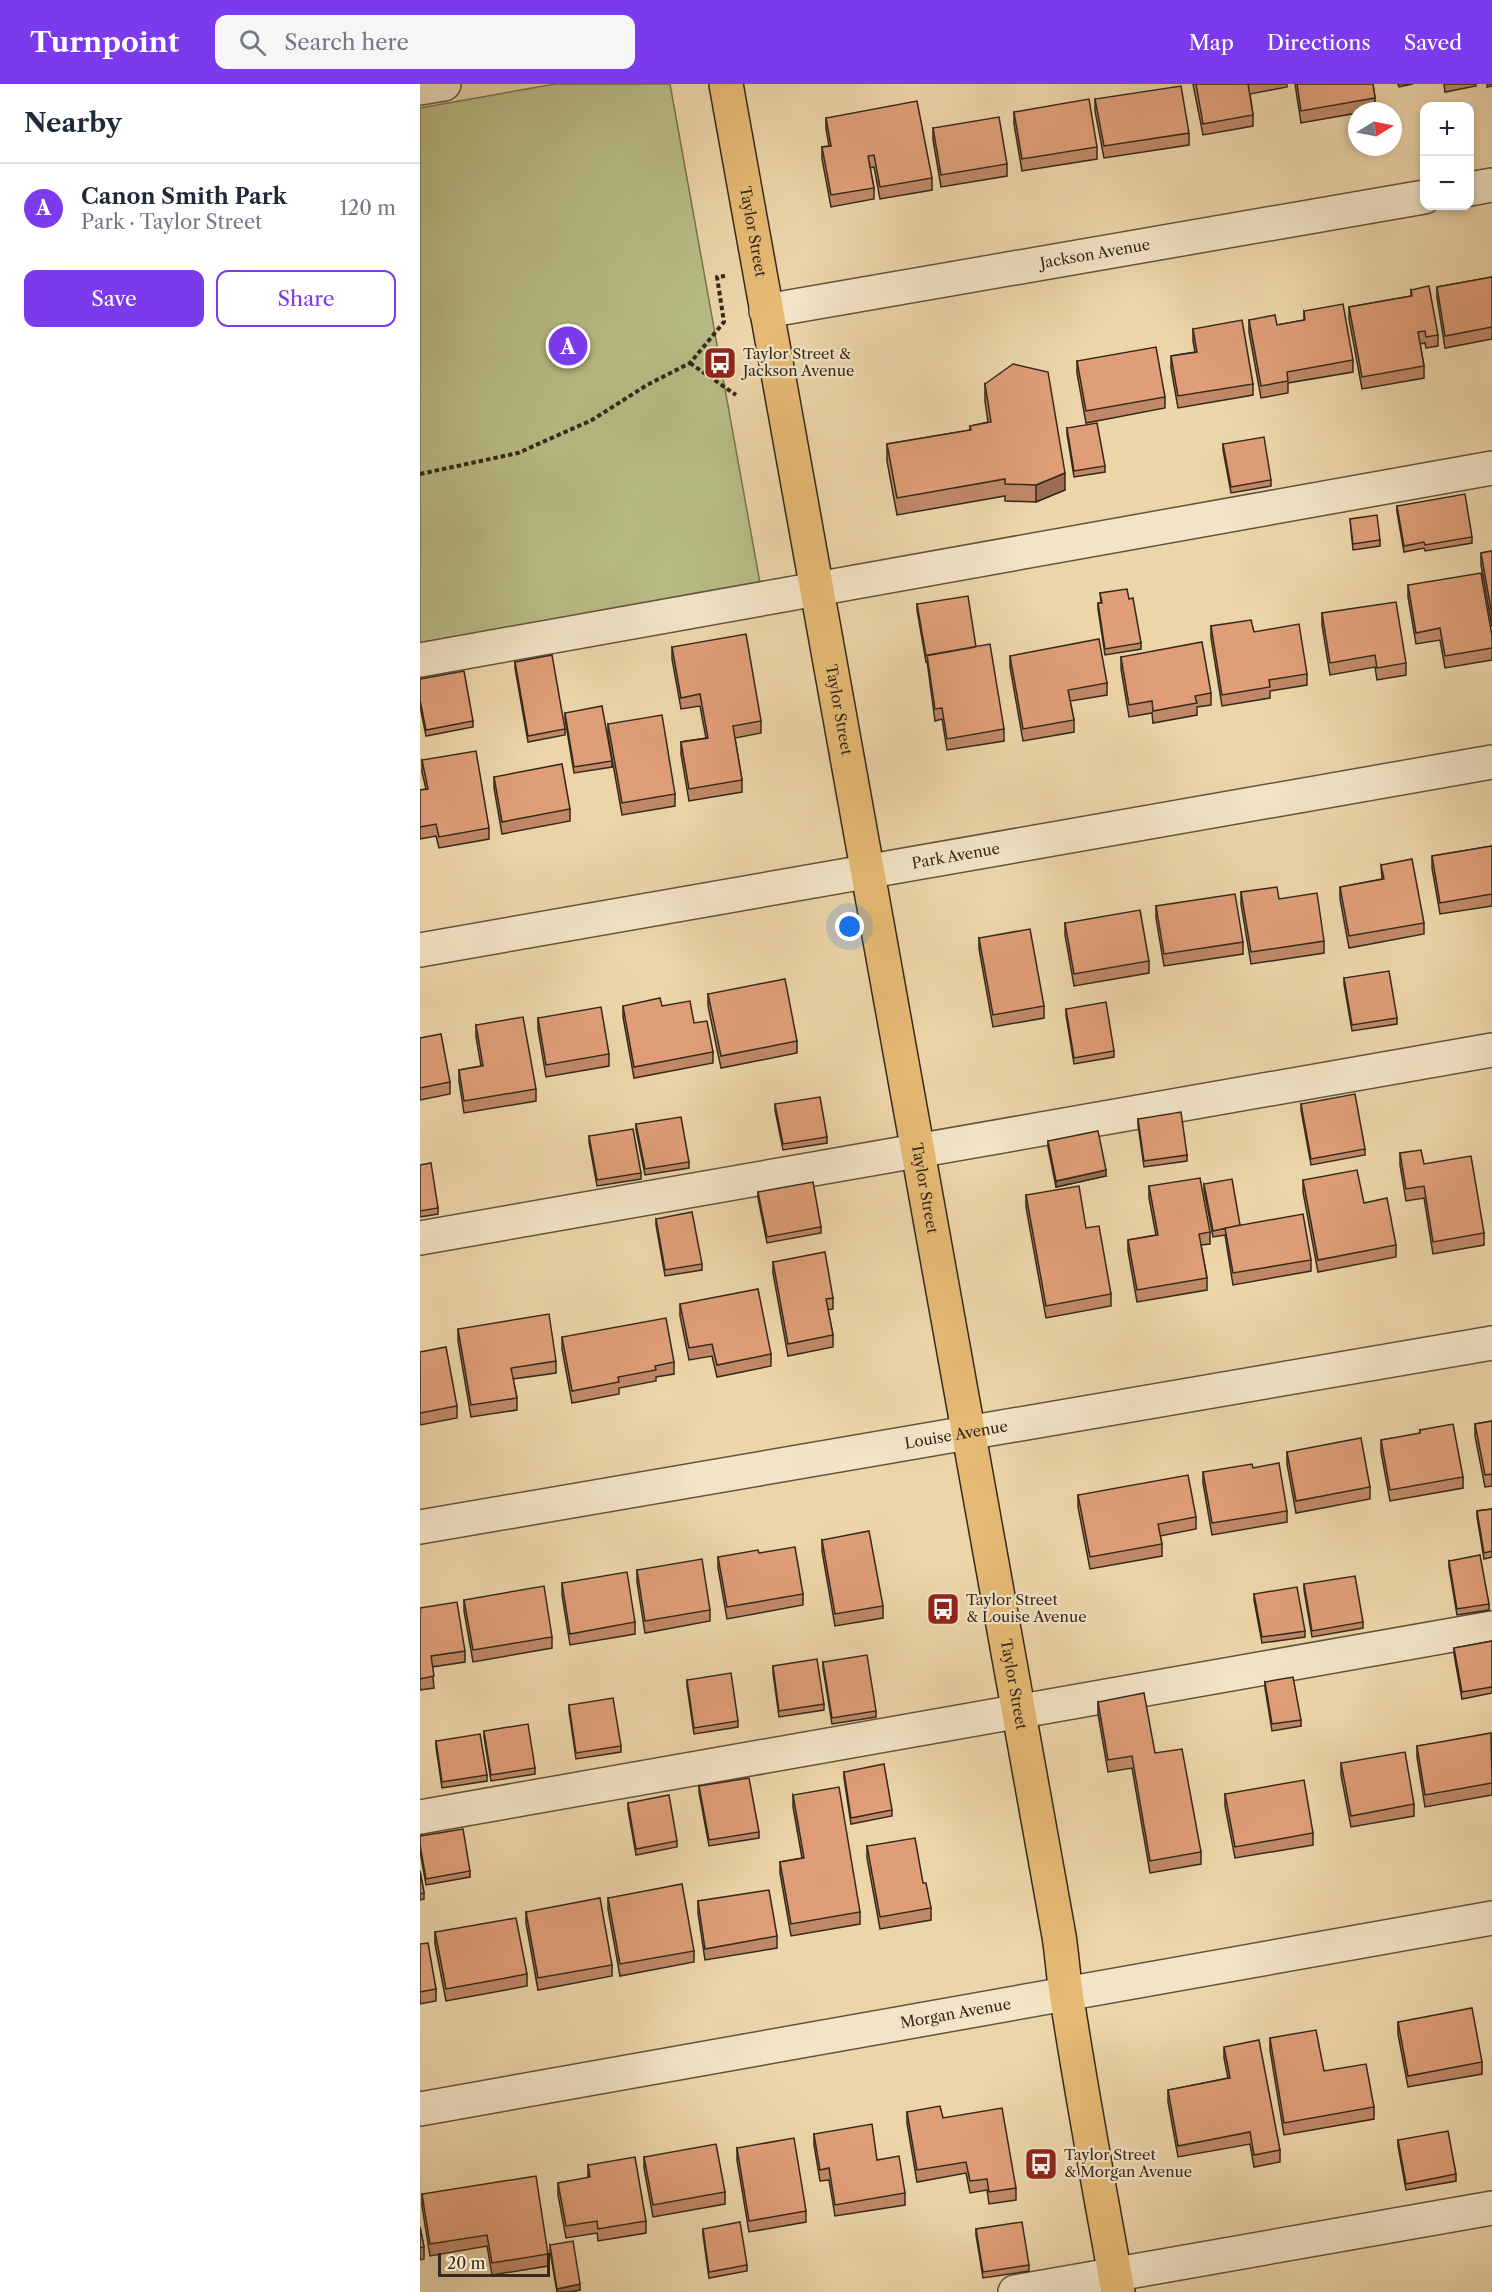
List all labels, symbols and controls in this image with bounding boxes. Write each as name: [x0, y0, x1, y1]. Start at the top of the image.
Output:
search box: [215, 15, 635, 69]
text: Turnpoint: [30, 25, 179, 59]
icon: search: [236, 26, 269, 59]
text: Search here: [284, 29, 409, 56]
text: Map: [1189, 30, 1234, 55]
text: Directions: [1267, 30, 1371, 55]
text: Saved: [1404, 30, 1462, 55]
north arrow: [1348, 102, 1402, 156]
map controls: [1420, 102, 1474, 210]
button: +: [1420, 102, 1474, 156]
text: Nearby: [24, 107, 122, 139]
button: −: [1420, 156, 1474, 210]
text: Canon Smith Park: [81, 183, 287, 210]
street label: Taylor Street: [736, 185, 771, 279]
text: A: [36, 196, 51, 220]
text: 120 m: [339, 196, 396, 220]
text: Park · Taylor Street: [81, 210, 262, 234]
street label: Jackson Avenue: [1037, 235, 1152, 273]
button: Save: [24, 270, 204, 327]
button: Share: [216, 270, 396, 327]
pin: A: [548, 324, 588, 368]
place label: Taylor Street & Jackson Avenue: [741, 344, 854, 380]
bus stop icon: Taylor Street & Jackson Avenue: [702, 345, 738, 381]
street label: Taylor Street: [822, 663, 857, 757]
street label: Park Avenue: [910, 838, 1001, 873]
your location: [835, 912, 864, 941]
street label: Taylor Street: [907, 1141, 942, 1236]
street label: Louise Avenue: [903, 1416, 1009, 1453]
place label: Taylor Street & Louise Avenue: [966, 1590, 1087, 1626]
bus stop icon: Taylor Street & Louise Avenue: [925, 1591, 961, 1627]
street label: Taylor Street: [996, 1637, 1032, 1732]
street label: Morgan Avenue: [899, 1994, 1012, 2032]
place label: Taylor Street & Morgan Avenue: [1064, 2145, 1192, 2181]
bus stop icon: Taylor Street & Morgan Avenue: [1023, 2146, 1059, 2182]
scale bar: [438, 2250, 550, 2278]
text: 20 m: [447, 2253, 486, 2273]

